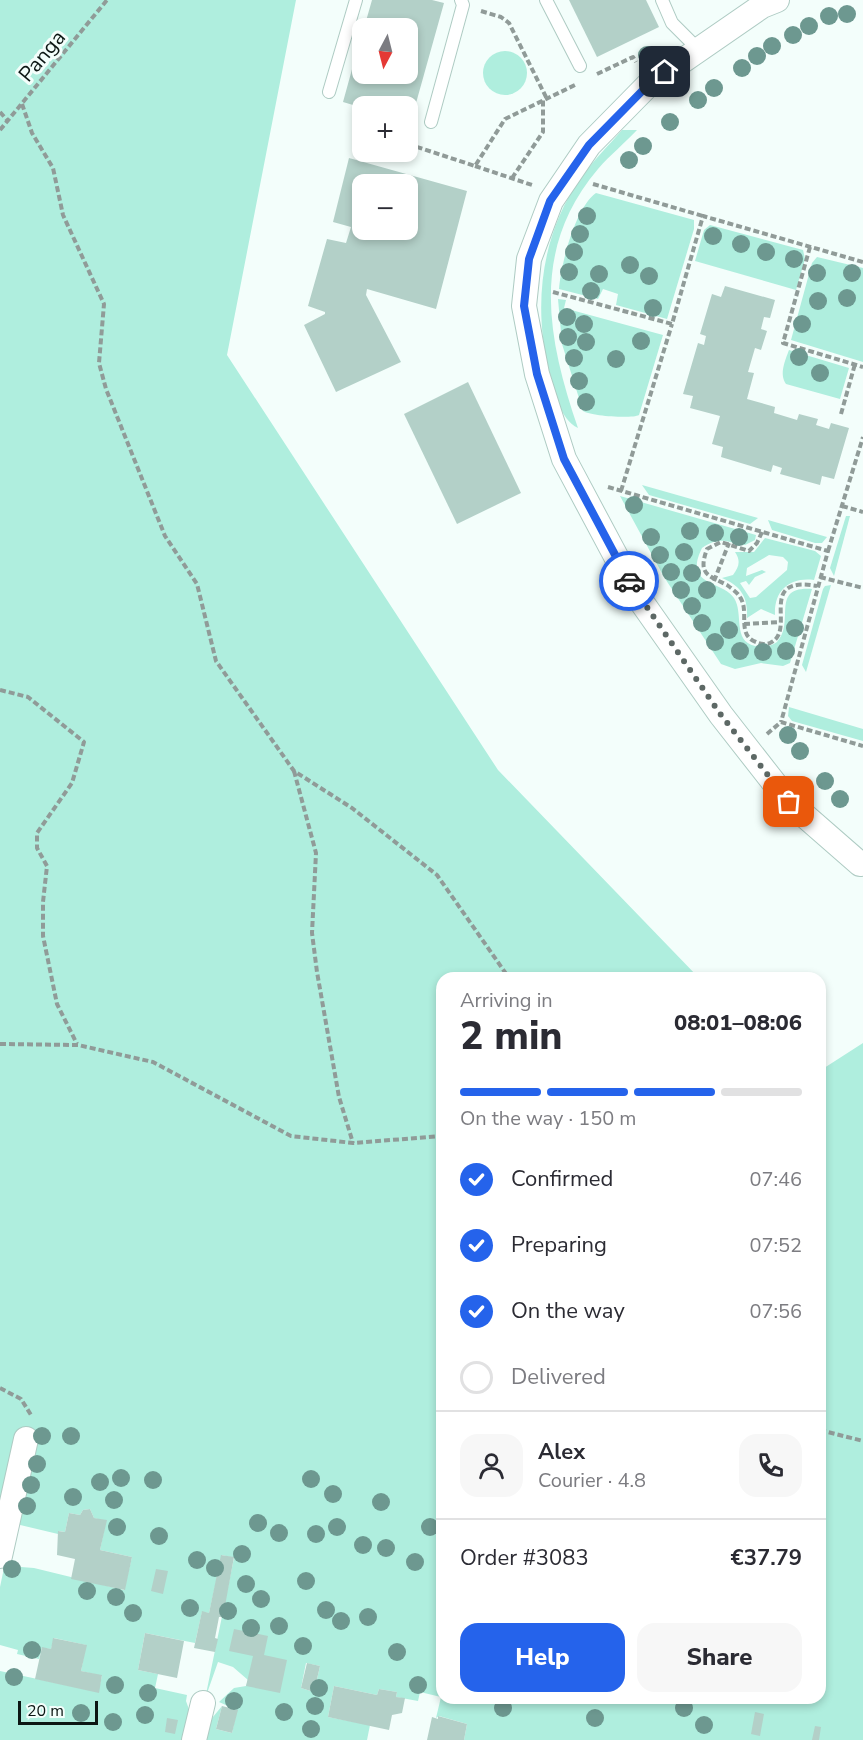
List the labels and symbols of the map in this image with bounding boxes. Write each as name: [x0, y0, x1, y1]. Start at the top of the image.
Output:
north arrow: [352, 18, 418, 84]
street label: Panga: [12, 24, 72, 88]
pin: [639, 46, 690, 97]
courier: [599, 551, 659, 611]
pin: [763, 776, 814, 827]
scale bar: [18, 1698, 98, 1726]

